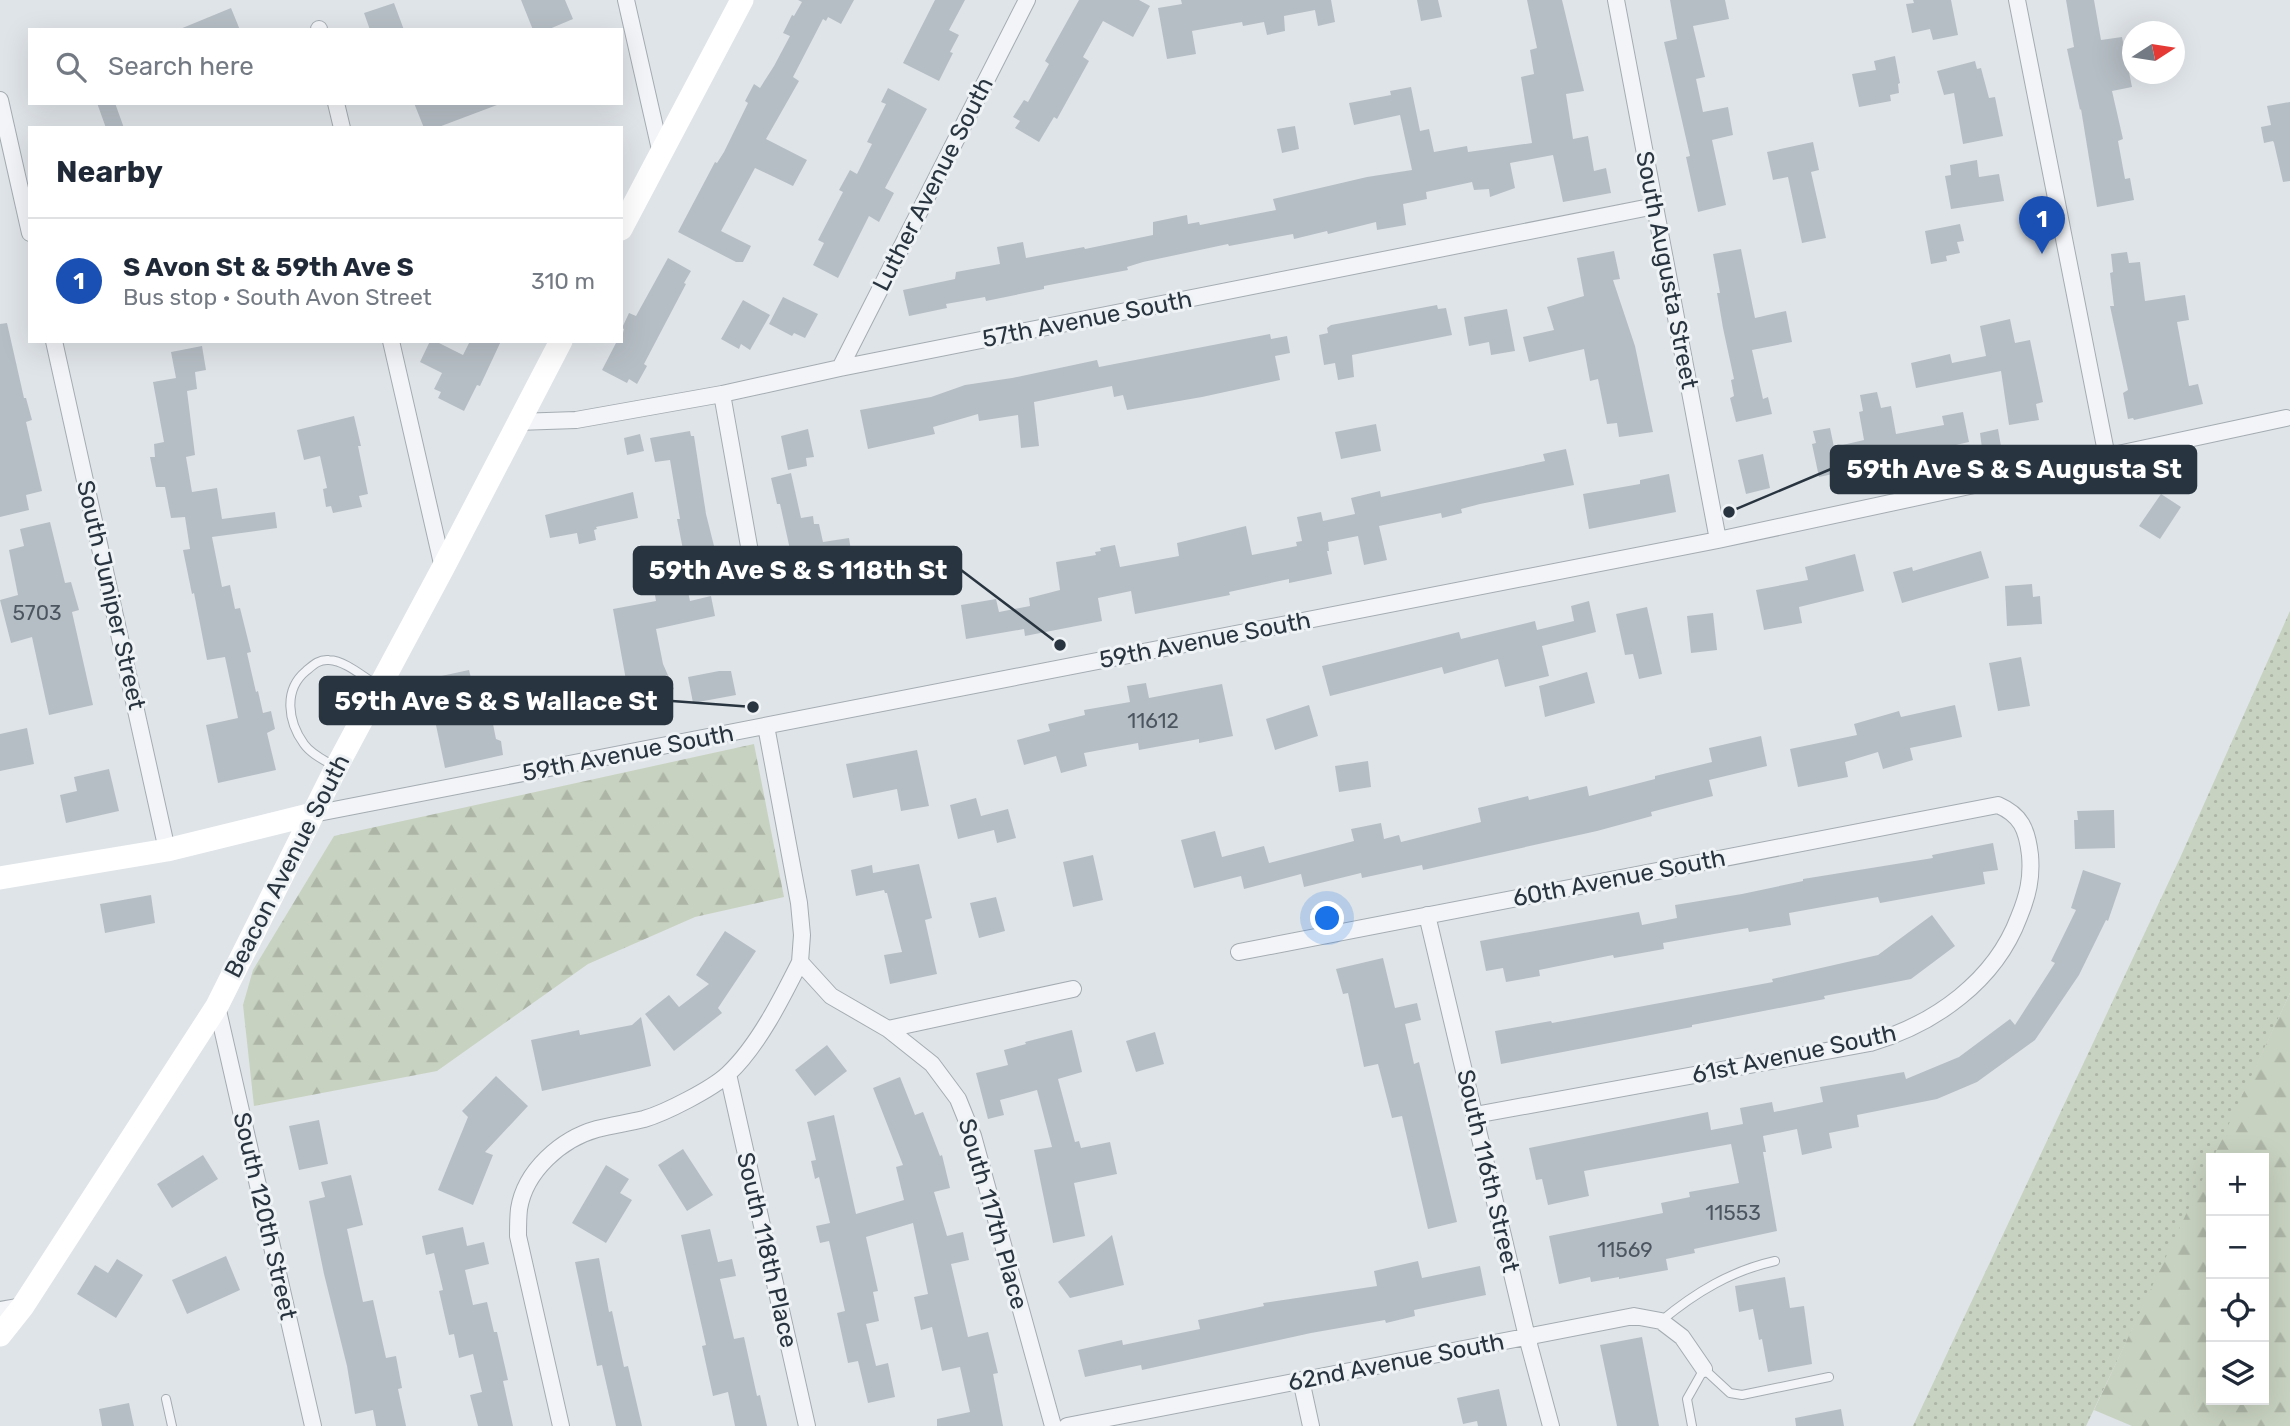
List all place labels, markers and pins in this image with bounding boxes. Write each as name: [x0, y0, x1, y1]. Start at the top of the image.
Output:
pin: 1: [2019, 196, 2065, 254]
callout: 59th Ave S & S Augusta St: [1831, 446, 2196, 493]
callout: 59th Ave S & S 118th St: [634, 547, 961, 594]
callout: 59th Ave S & S Wallace St: [320, 677, 672, 724]

